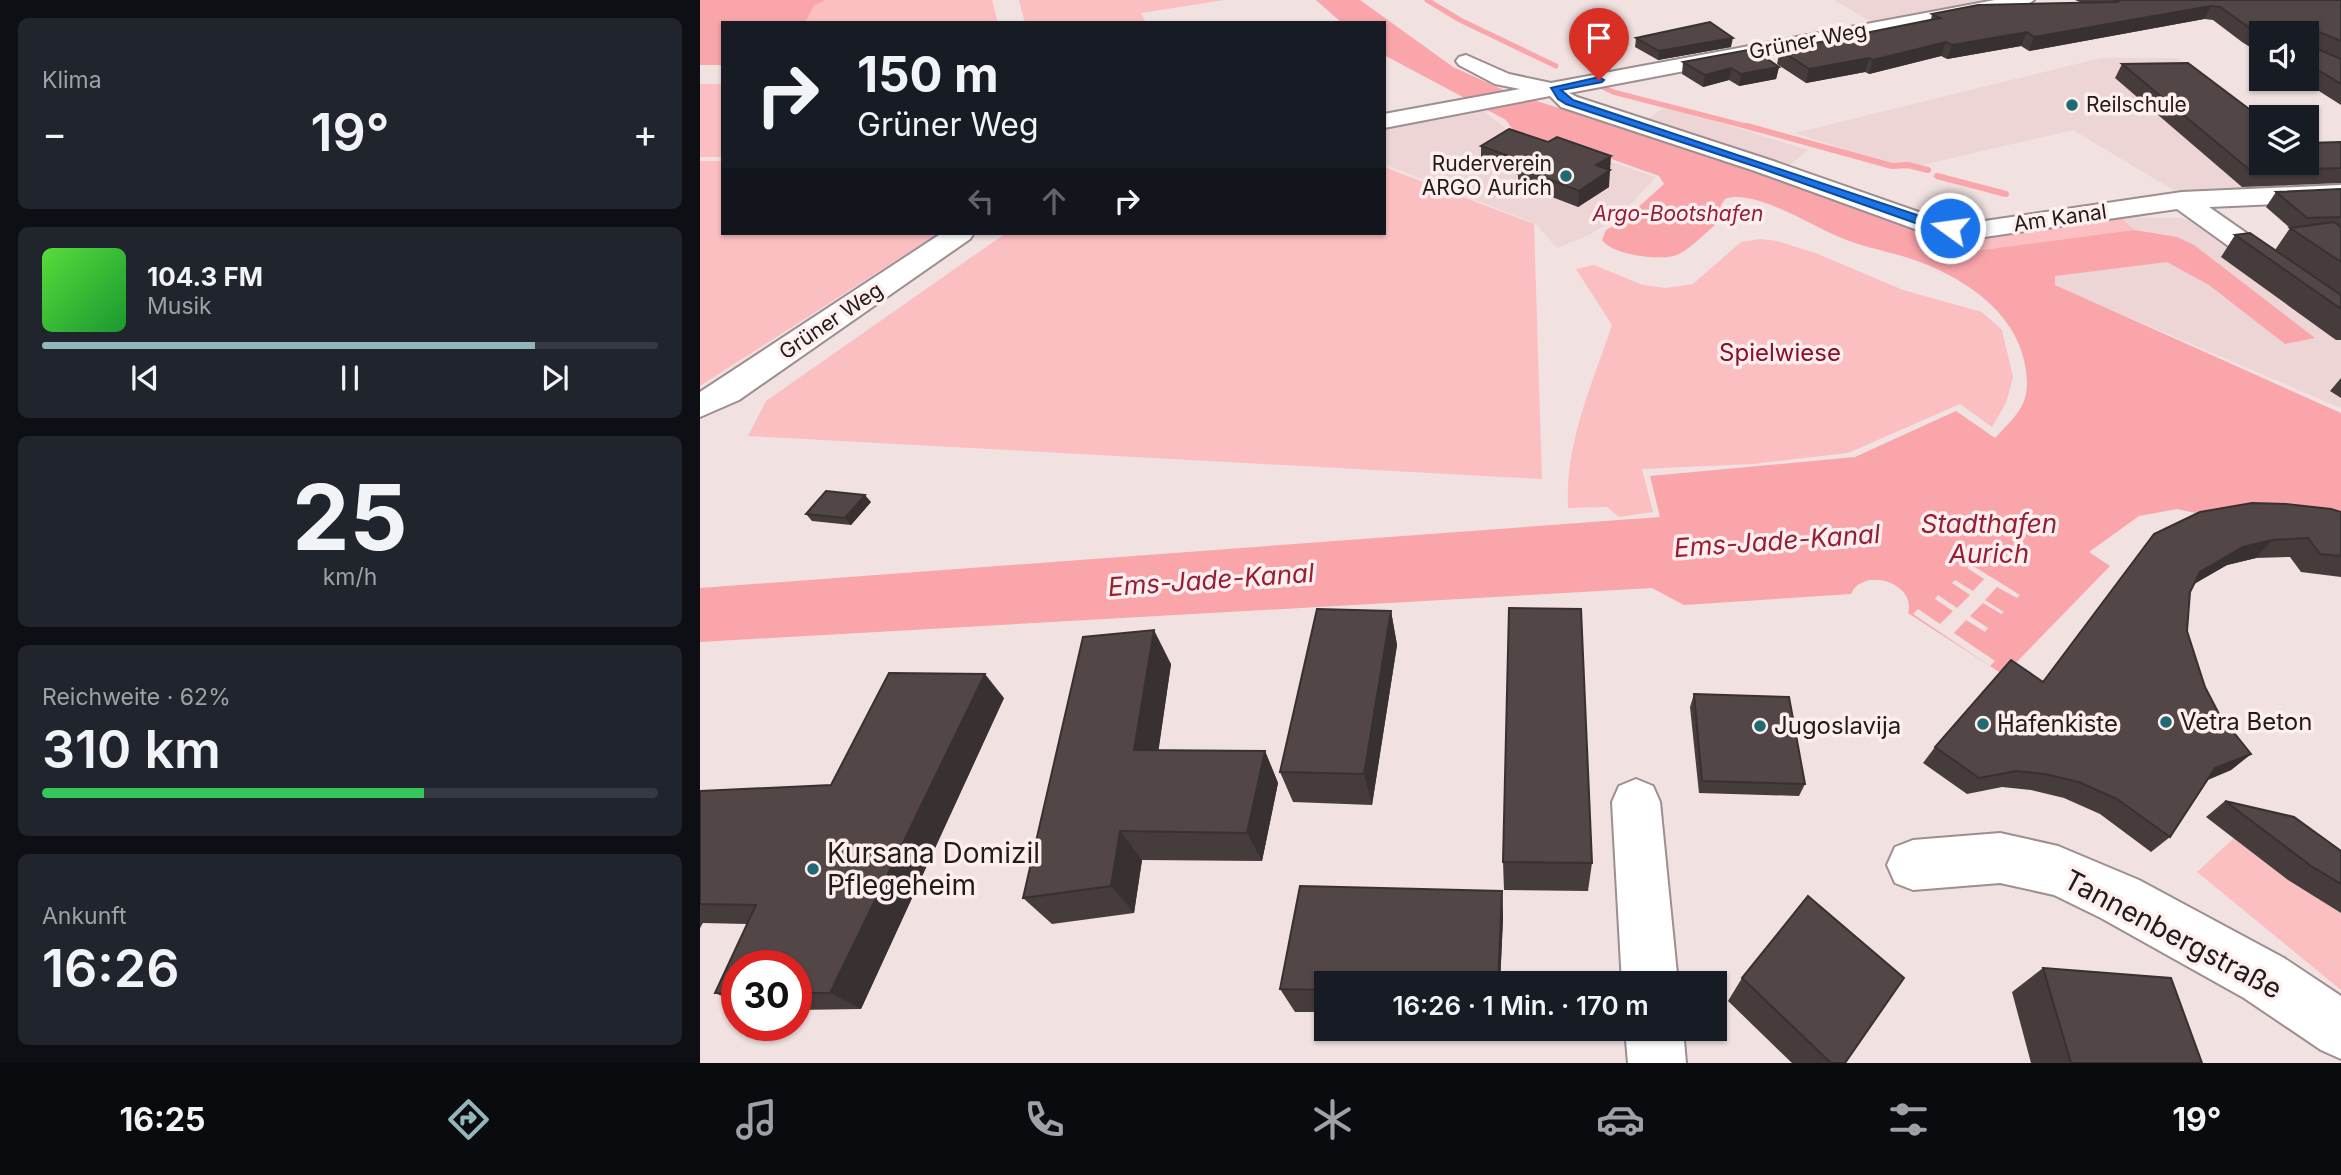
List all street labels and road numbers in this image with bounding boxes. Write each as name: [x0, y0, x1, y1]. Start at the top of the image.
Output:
street label: Grüner Weg: [1747, 17, 1869, 64]
street label: Am Kanal: [2012, 199, 2108, 236]
street label: Grüner Weg: [774, 277, 887, 364]
street label: Tannenbergstraße: [2058, 862, 2288, 1006]

